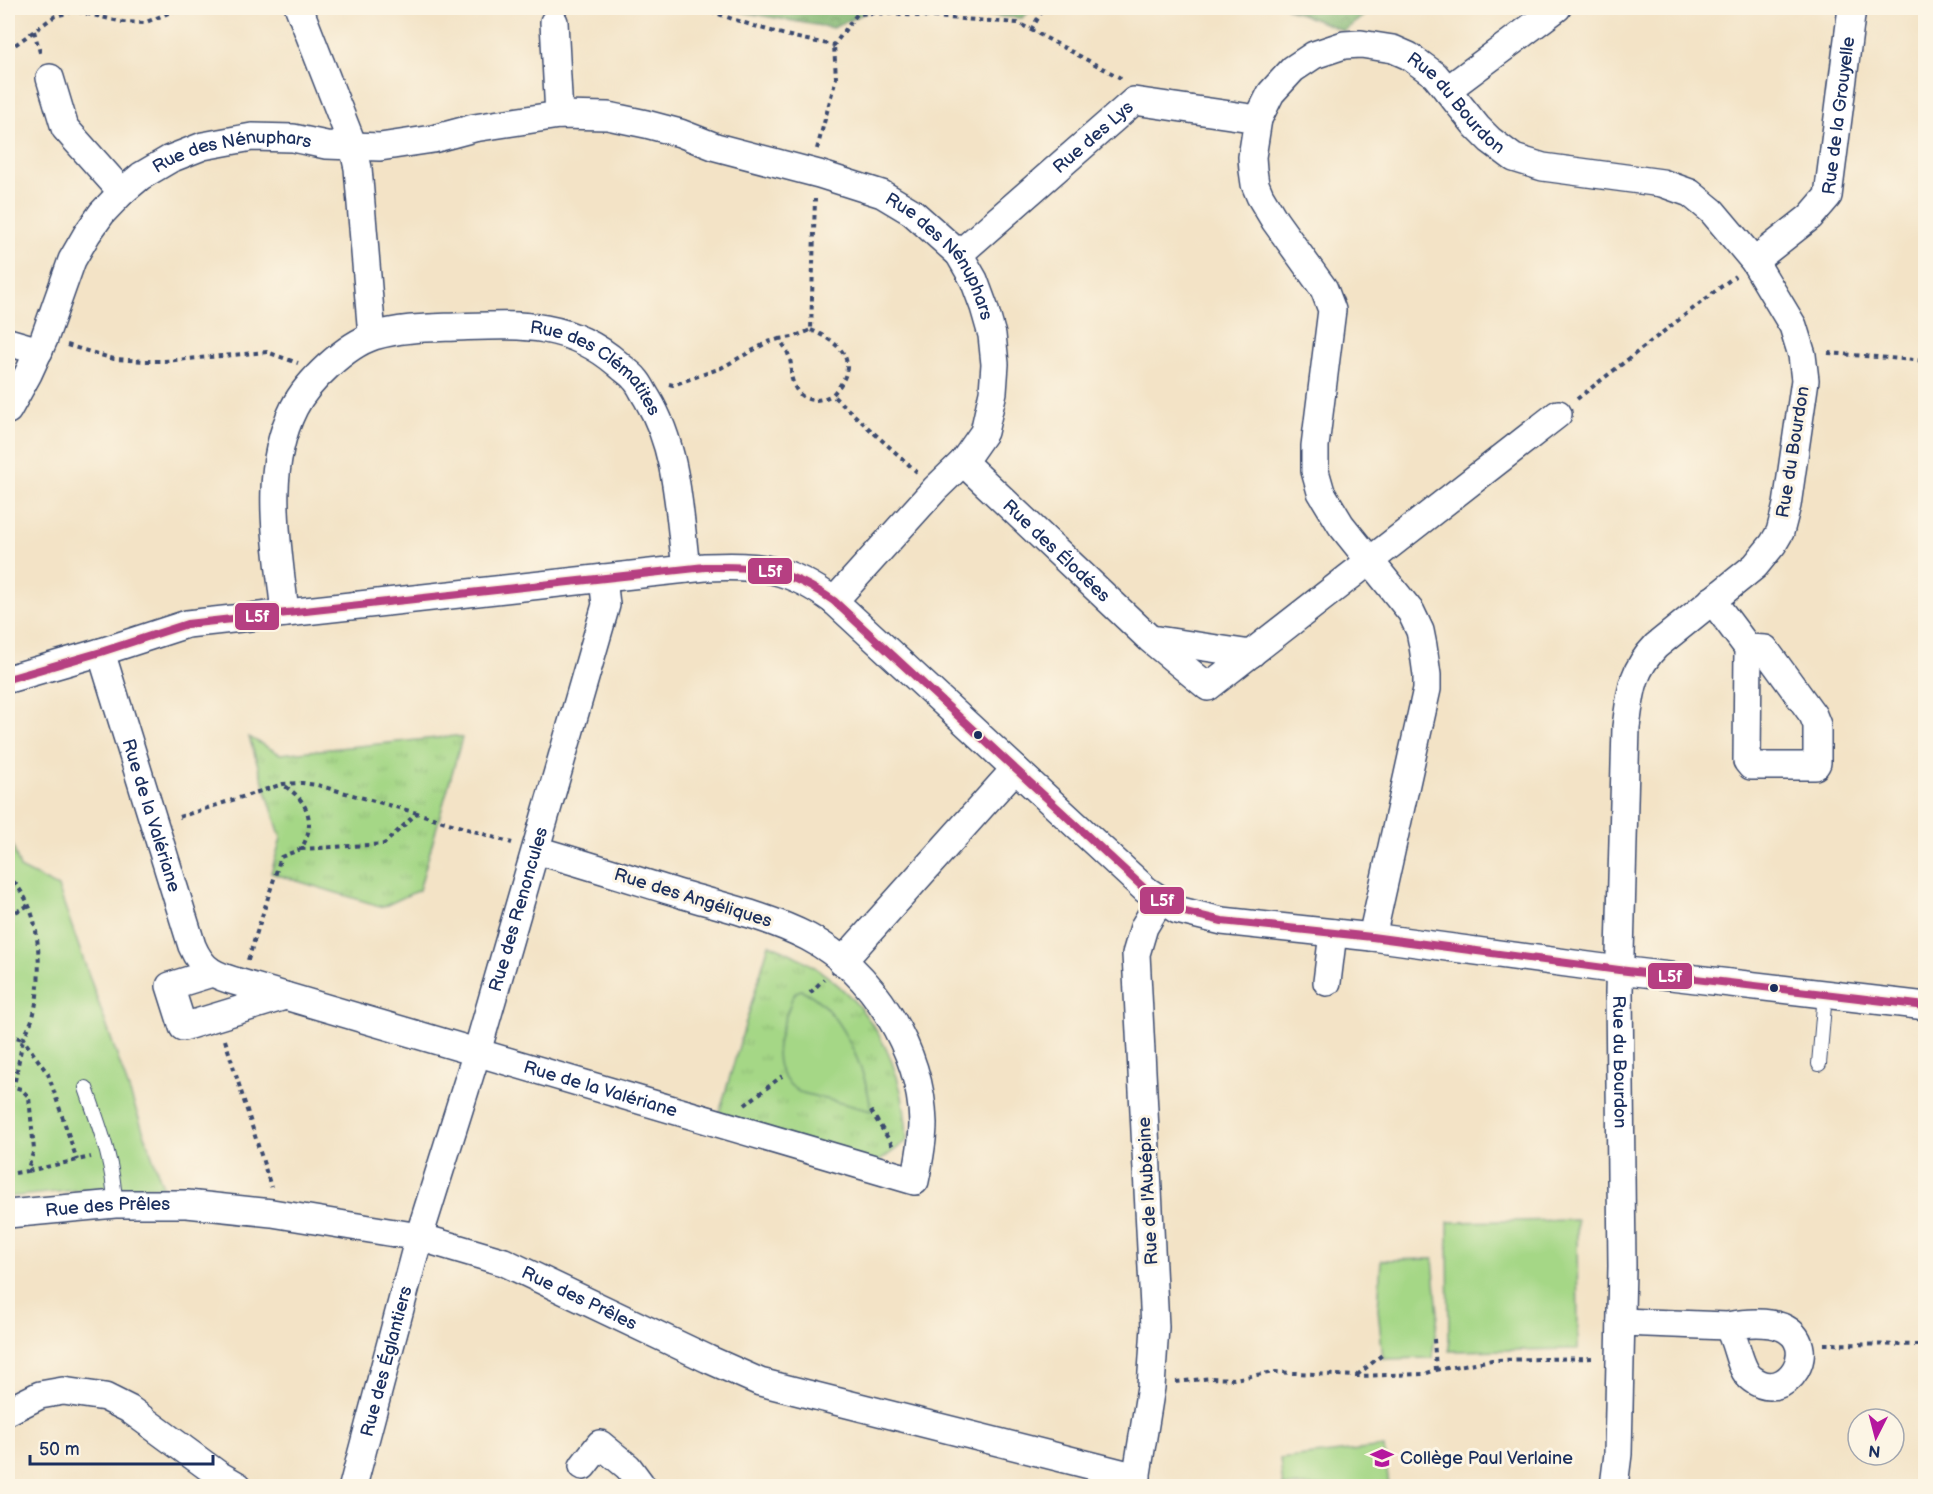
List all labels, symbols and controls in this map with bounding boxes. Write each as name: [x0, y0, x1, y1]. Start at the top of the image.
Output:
street label: Rue de la Grouyelle: [1818, 35, 1859, 196]
street label: Rue du Bourdon: [1403, 48, 1509, 158]
street label: Rue des Lys: [1049, 96, 1138, 178]
street label: Rue des Nénuphars: [149, 126, 314, 177]
street label: Rue des Nénuphars: [882, 188, 998, 322]
street label: Rue des Clématites: [529, 316, 665, 419]
street label: Rue du Bourdon: [1772, 385, 1814, 519]
street label: Rue des Élodées: [999, 495, 1115, 606]
line badge: L5f: [747, 557, 793, 585]
text: L5f: [758, 563, 783, 582]
line badge: L5f: [234, 602, 280, 631]
text: L5f: [245, 608, 270, 627]
unlabelled marker: [972, 729, 984, 741]
street label: Rue de la Valériane: [118, 736, 185, 895]
street label: Rue des Renoncules: [484, 824, 552, 994]
street label: Rue des Angéliques: [612, 864, 775, 932]
line badge: L5f: [1139, 886, 1185, 915]
text: L5f: [1150, 892, 1175, 911]
line badge: L5f: [1647, 962, 1693, 990]
text: L5f: [1658, 968, 1683, 987]
unlabelled marker: [1768, 982, 1780, 994]
street label: Rue du Bourdon: [1609, 995, 1631, 1128]
street label: Rue de la Valériane: [521, 1056, 680, 1121]
street label: Rue de l'Aubépine: [1134, 1116, 1162, 1266]
street label: Rue des Prêles: [44, 1194, 170, 1221]
street label: Rue des Prêles: [518, 1262, 640, 1334]
street label: Rue des Églantiers: [356, 1284, 416, 1439]
north arrow: [1846, 1407, 1906, 1467]
scale bar: [30, 1428, 213, 1466]
text: 50 m: [39, 1439, 80, 1460]
text: N: [1868, 1440, 1882, 1461]
school or university icon: Collège Paul Verlaine: [1369, 1445, 1395, 1471]
place label: Collège Paul Verlaine: [1400, 1448, 1573, 1469]

